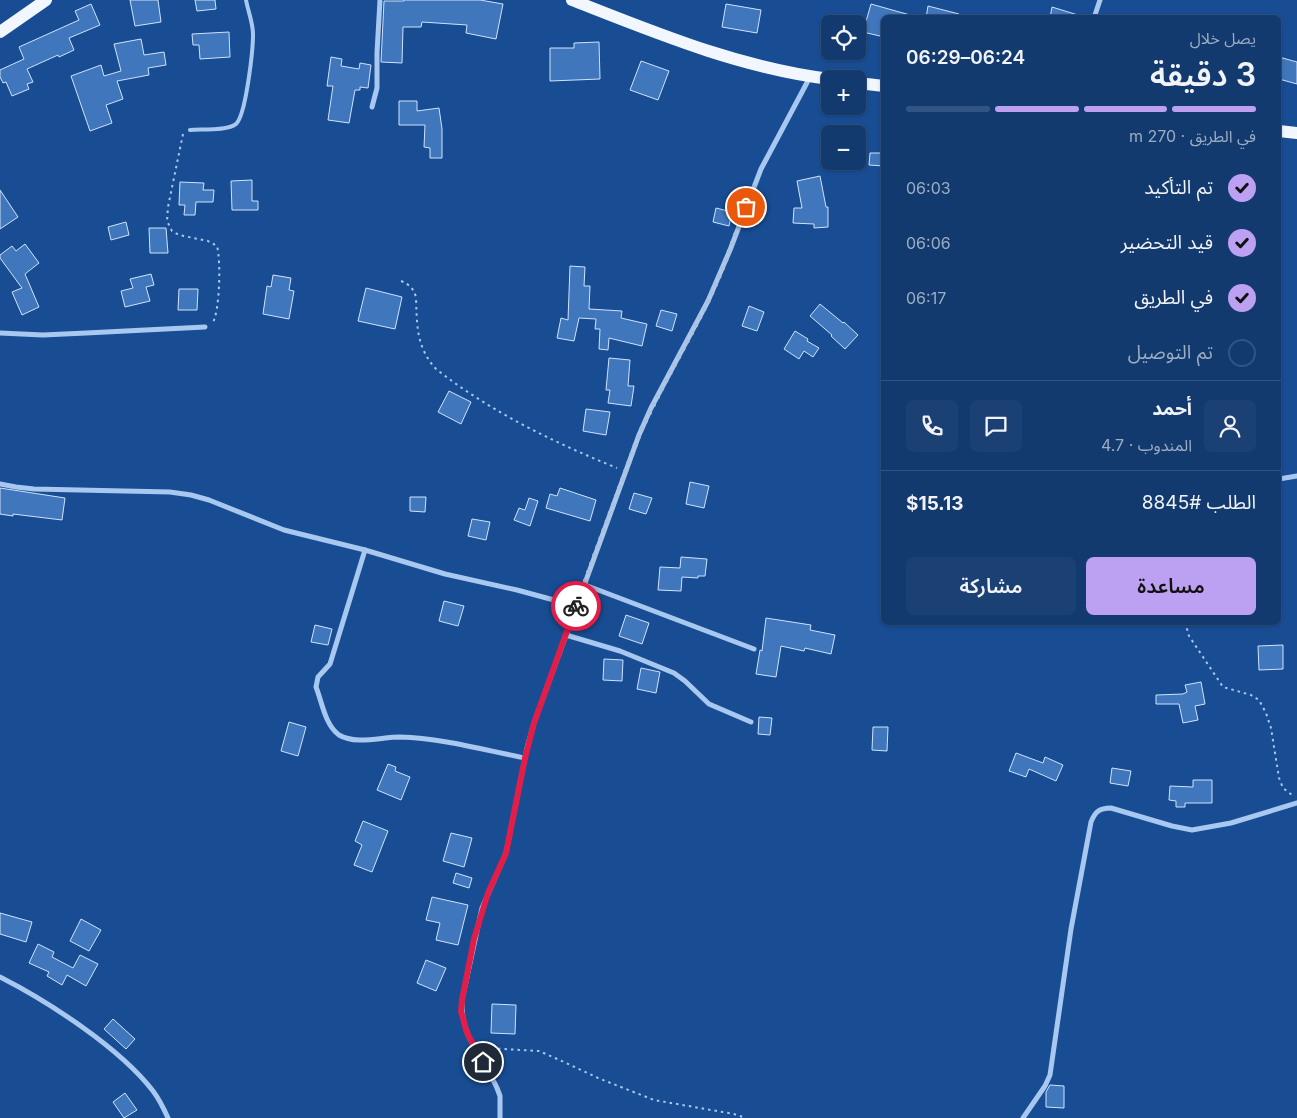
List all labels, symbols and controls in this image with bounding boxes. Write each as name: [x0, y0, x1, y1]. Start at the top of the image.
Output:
map controls: [821, 15, 866, 170]
button: locate: [821, 15, 866, 60]
text: يصل خلال: [1190, 28, 1256, 48]
text: 06:24–06:29: [906, 46, 1025, 69]
text: 3 دقيقة: [1150, 55, 1256, 94]
button: +: [821, 70, 866, 115]
button: −: [821, 125, 866, 170]
text: في الطريق · 270 m: [1129, 126, 1256, 146]
icon: check: [1228, 174, 1256, 202]
text: تم التأكيد: [1144, 176, 1213, 199]
text: 06:03: [906, 178, 951, 198]
pin: [725, 186, 767, 228]
icon: bag: [732, 193, 760, 221]
icon: check: [1228, 229, 1256, 257]
text: قيد التحضير: [1121, 231, 1213, 254]
text: 06:06: [906, 233, 951, 253]
icon: check: [1228, 284, 1256, 312]
text: في الطريق: [1134, 286, 1213, 309]
text: 06:17: [906, 288, 946, 308]
text: تم التوصيل: [1128, 341, 1213, 364]
text: أحمد: [1152, 397, 1192, 420]
button: phone: [906, 400, 958, 452]
button: chat: [970, 400, 1022, 452]
button: person: [1204, 400, 1256, 452]
text: المندوب · 4.7: [1101, 435, 1192, 455]
text: الطلب #8845: [1142, 491, 1256, 514]
text: $15.13: [906, 492, 963, 515]
button: مشاركة: [906, 557, 1076, 615]
button: مساعدة: [1086, 557, 1256, 615]
courier: [551, 581, 601, 631]
icon: bike: [562, 592, 590, 620]
pin: [462, 1041, 504, 1083]
icon: home: [469, 1048, 497, 1076]

